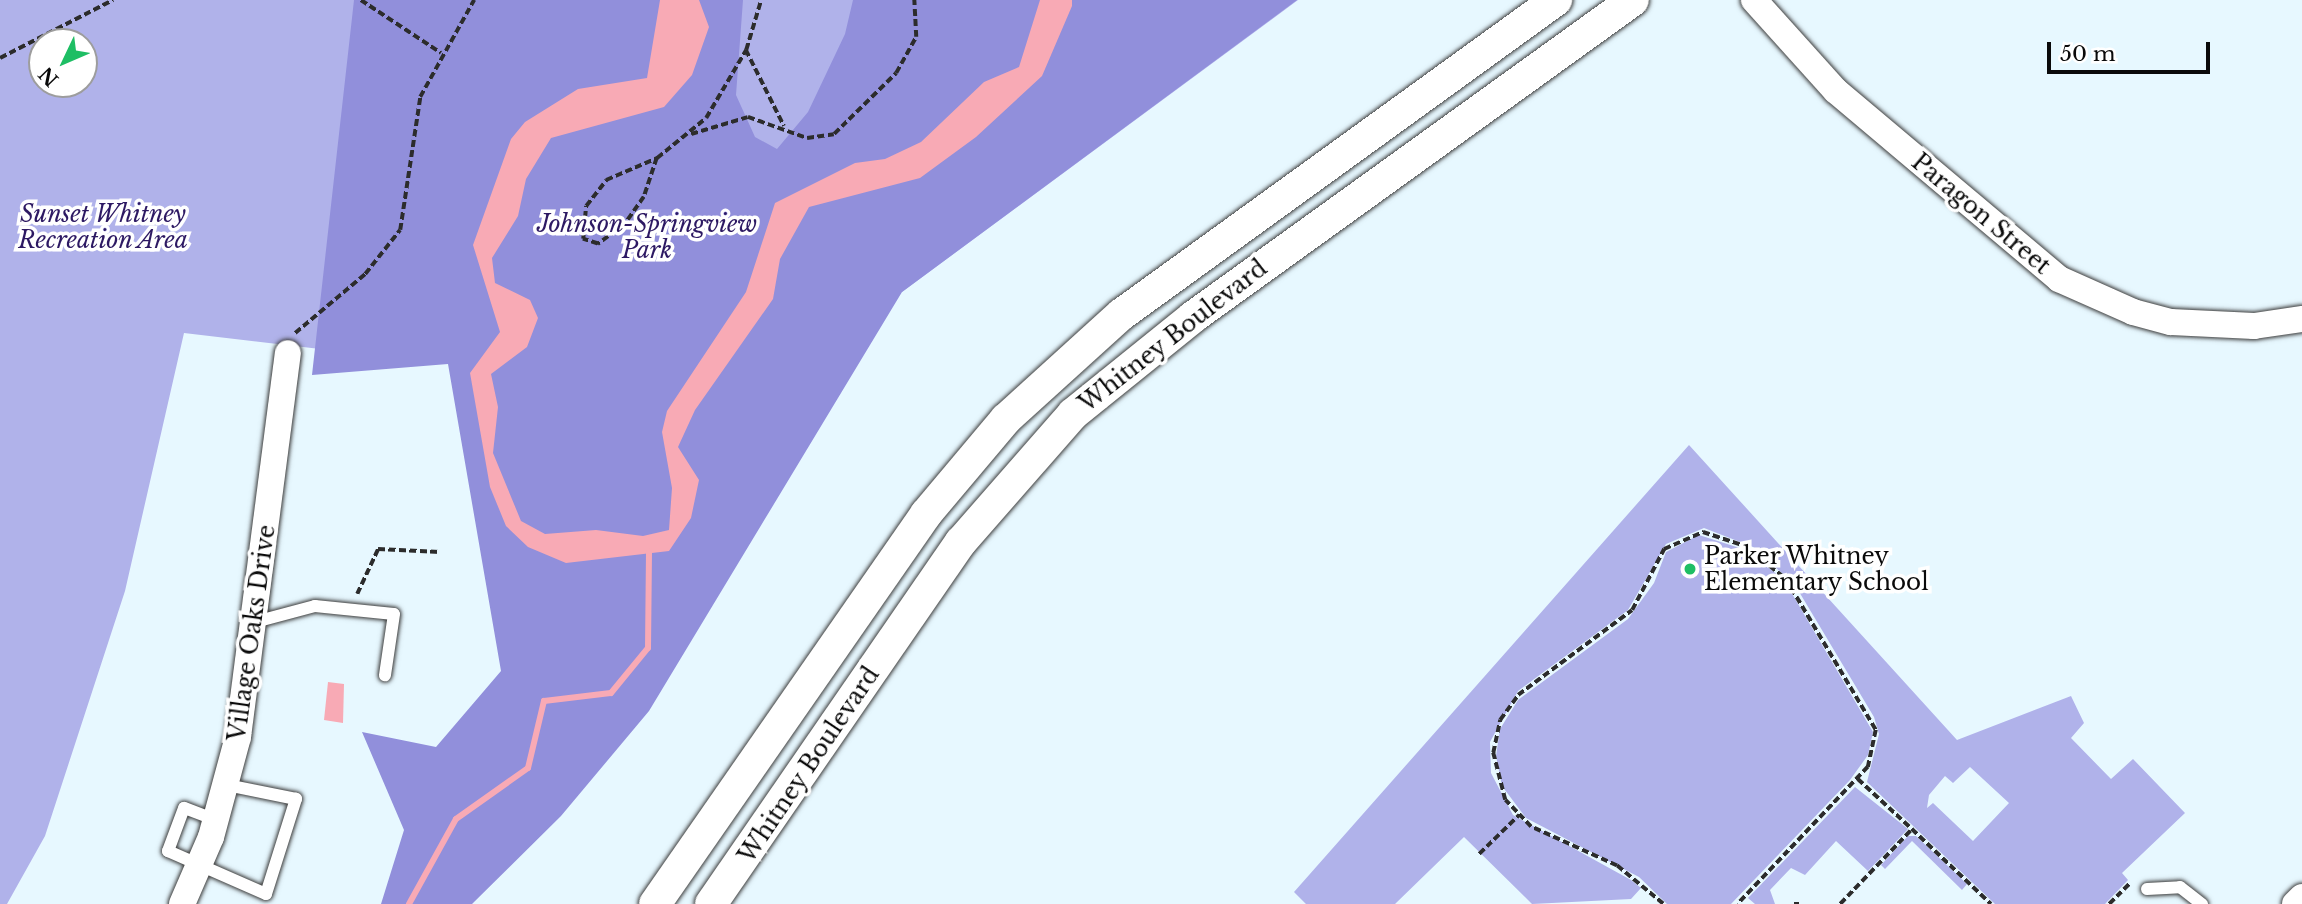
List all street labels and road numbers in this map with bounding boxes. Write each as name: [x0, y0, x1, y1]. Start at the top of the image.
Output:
street label: Paragon Street: [1906, 148, 2056, 280]
street label: Whitney Boulevard: [1073, 254, 1273, 418]
street label: Village Oaks Drive: [223, 523, 281, 743]
street label: Whitney Boulevard: [733, 661, 885, 869]

